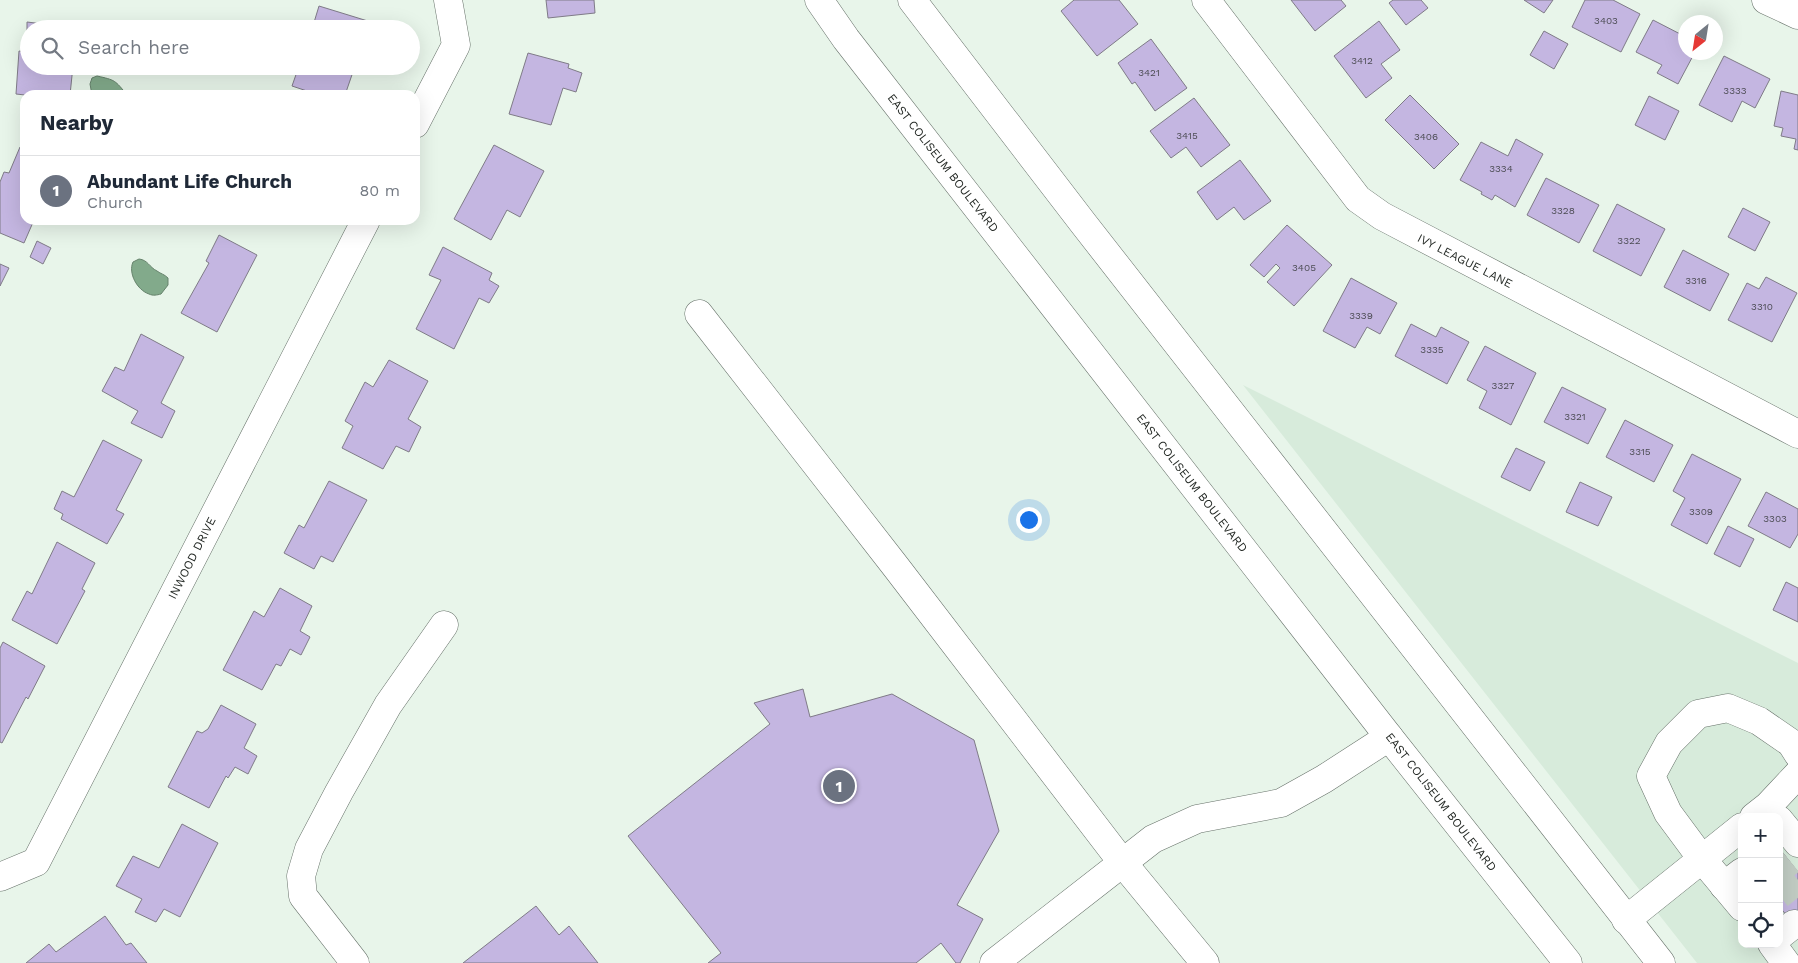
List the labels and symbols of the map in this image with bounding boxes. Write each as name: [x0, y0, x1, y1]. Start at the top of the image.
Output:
house number: 3403: [1594, 15, 1618, 26]
north arrow: [1678, 15, 1723, 60]
house number: 3412: [1351, 55, 1373, 66]
house number: 3421: [1138, 67, 1160, 78]
house number: 3333: [1723, 85, 1747, 96]
street label: EAST COLISEUM BOULEVARD: [885, 91, 1001, 235]
house number: 3415: [1176, 130, 1198, 141]
house number: 3406: [1414, 131, 1438, 142]
house number: 3334: [1489, 163, 1513, 174]
house number: 3328: [1551, 205, 1575, 216]
street label: IVY LEAGUE LANE: [1415, 231, 1515, 291]
house number: 3322: [1617, 235, 1641, 246]
house number: 3405: [1292, 262, 1316, 273]
house number: 3316: [1685, 275, 1707, 286]
house number: 3310: [1751, 301, 1773, 312]
house number: 3339: [1349, 310, 1373, 321]
house number: 3335: [1420, 344, 1444, 355]
house number: 3327: [1492, 380, 1515, 391]
street label: EAST COLISEUM BOULEVARD: [1134, 411, 1250, 555]
house number: 3321: [1564, 411, 1586, 422]
house number: 3315: [1629, 446, 1651, 457]
house number: 3309: [1689, 506, 1713, 517]
your location: [1016, 507, 1042, 533]
house number: 3303: [1763, 513, 1787, 524]
street label: INWOOD DRIVE: [165, 514, 219, 601]
street label: EAST COLISEUM BOULEVARD: [1383, 730, 1499, 874]
pin: 1: [823, 767, 855, 805]

